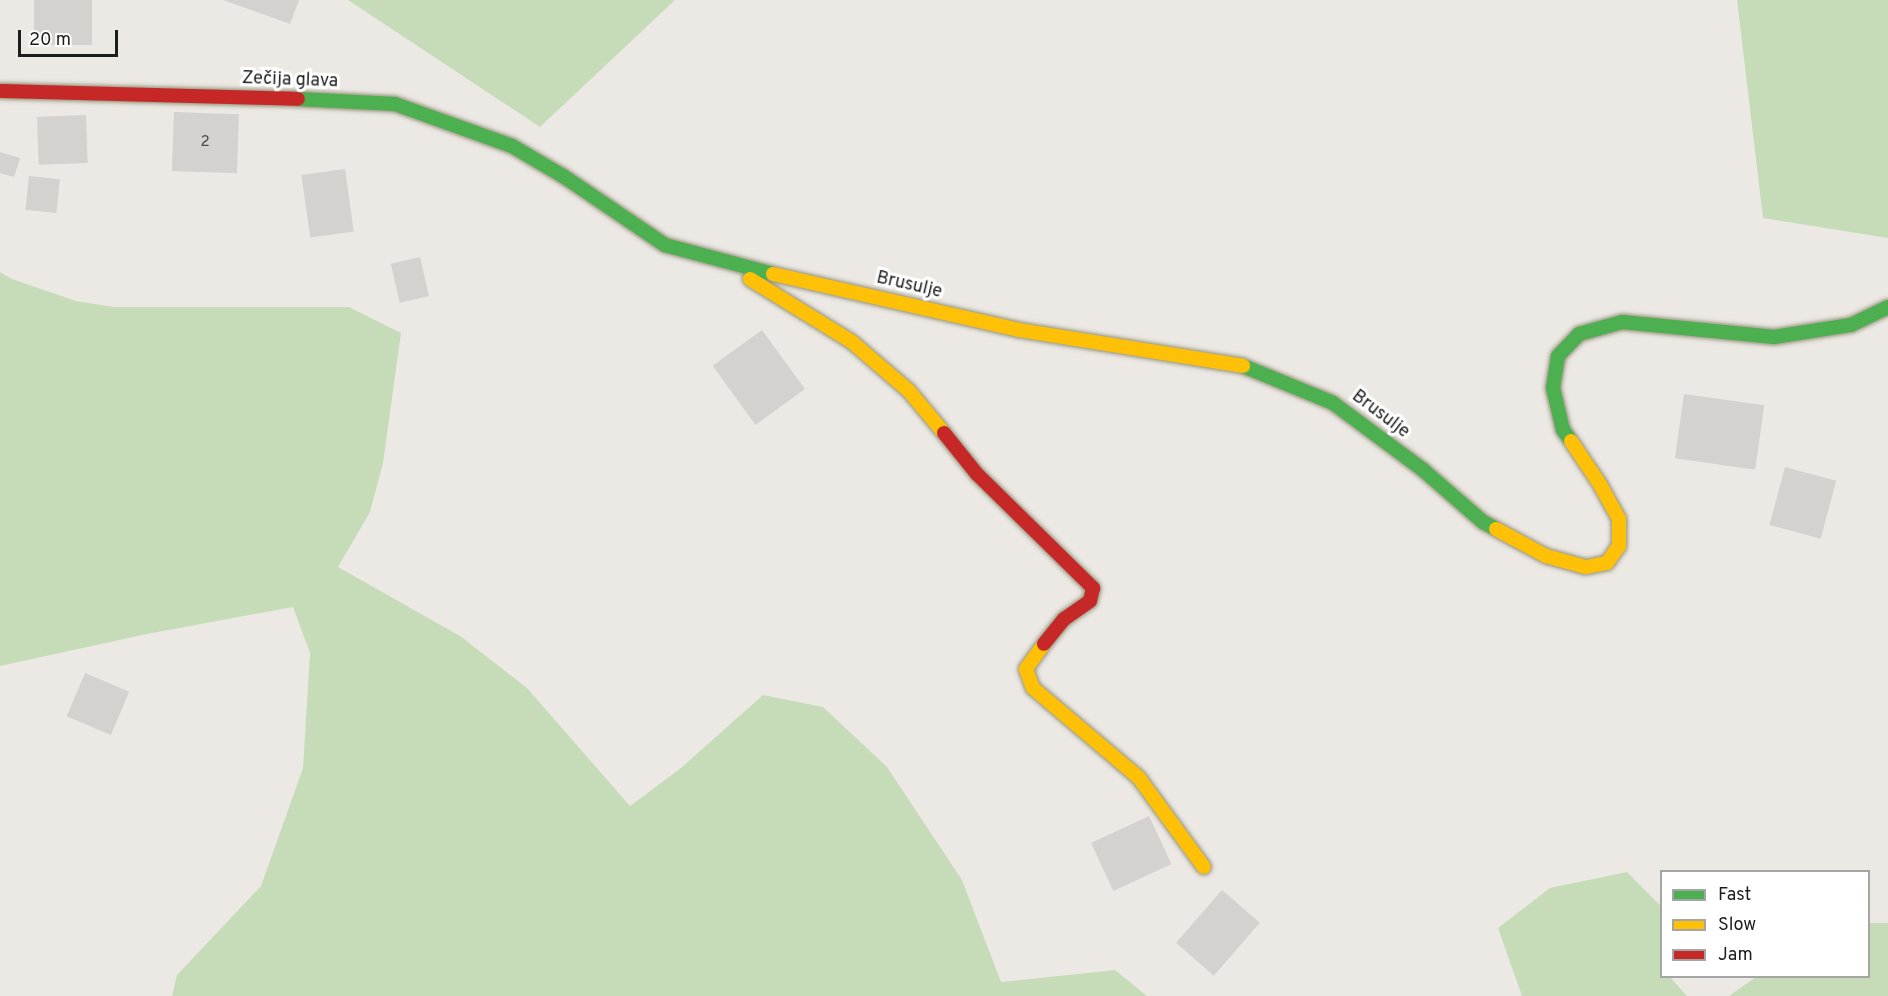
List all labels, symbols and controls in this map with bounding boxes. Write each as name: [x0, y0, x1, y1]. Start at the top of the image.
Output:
scale bar: [21, 18, 122, 56]
text: 20 m: [29, 29, 71, 52]
street label: Zečija glava: [241, 69, 339, 93]
house number: 2: [200, 134, 210, 152]
street label: Brusulje: [874, 268, 944, 304]
street label: Brusulje: [1347, 386, 1413, 444]
legend: [1660, 870, 1870, 978]
text: Fast: [1718, 884, 1751, 907]
text: Slow: [1718, 914, 1756, 937]
text: Jam: [1718, 944, 1753, 967]

